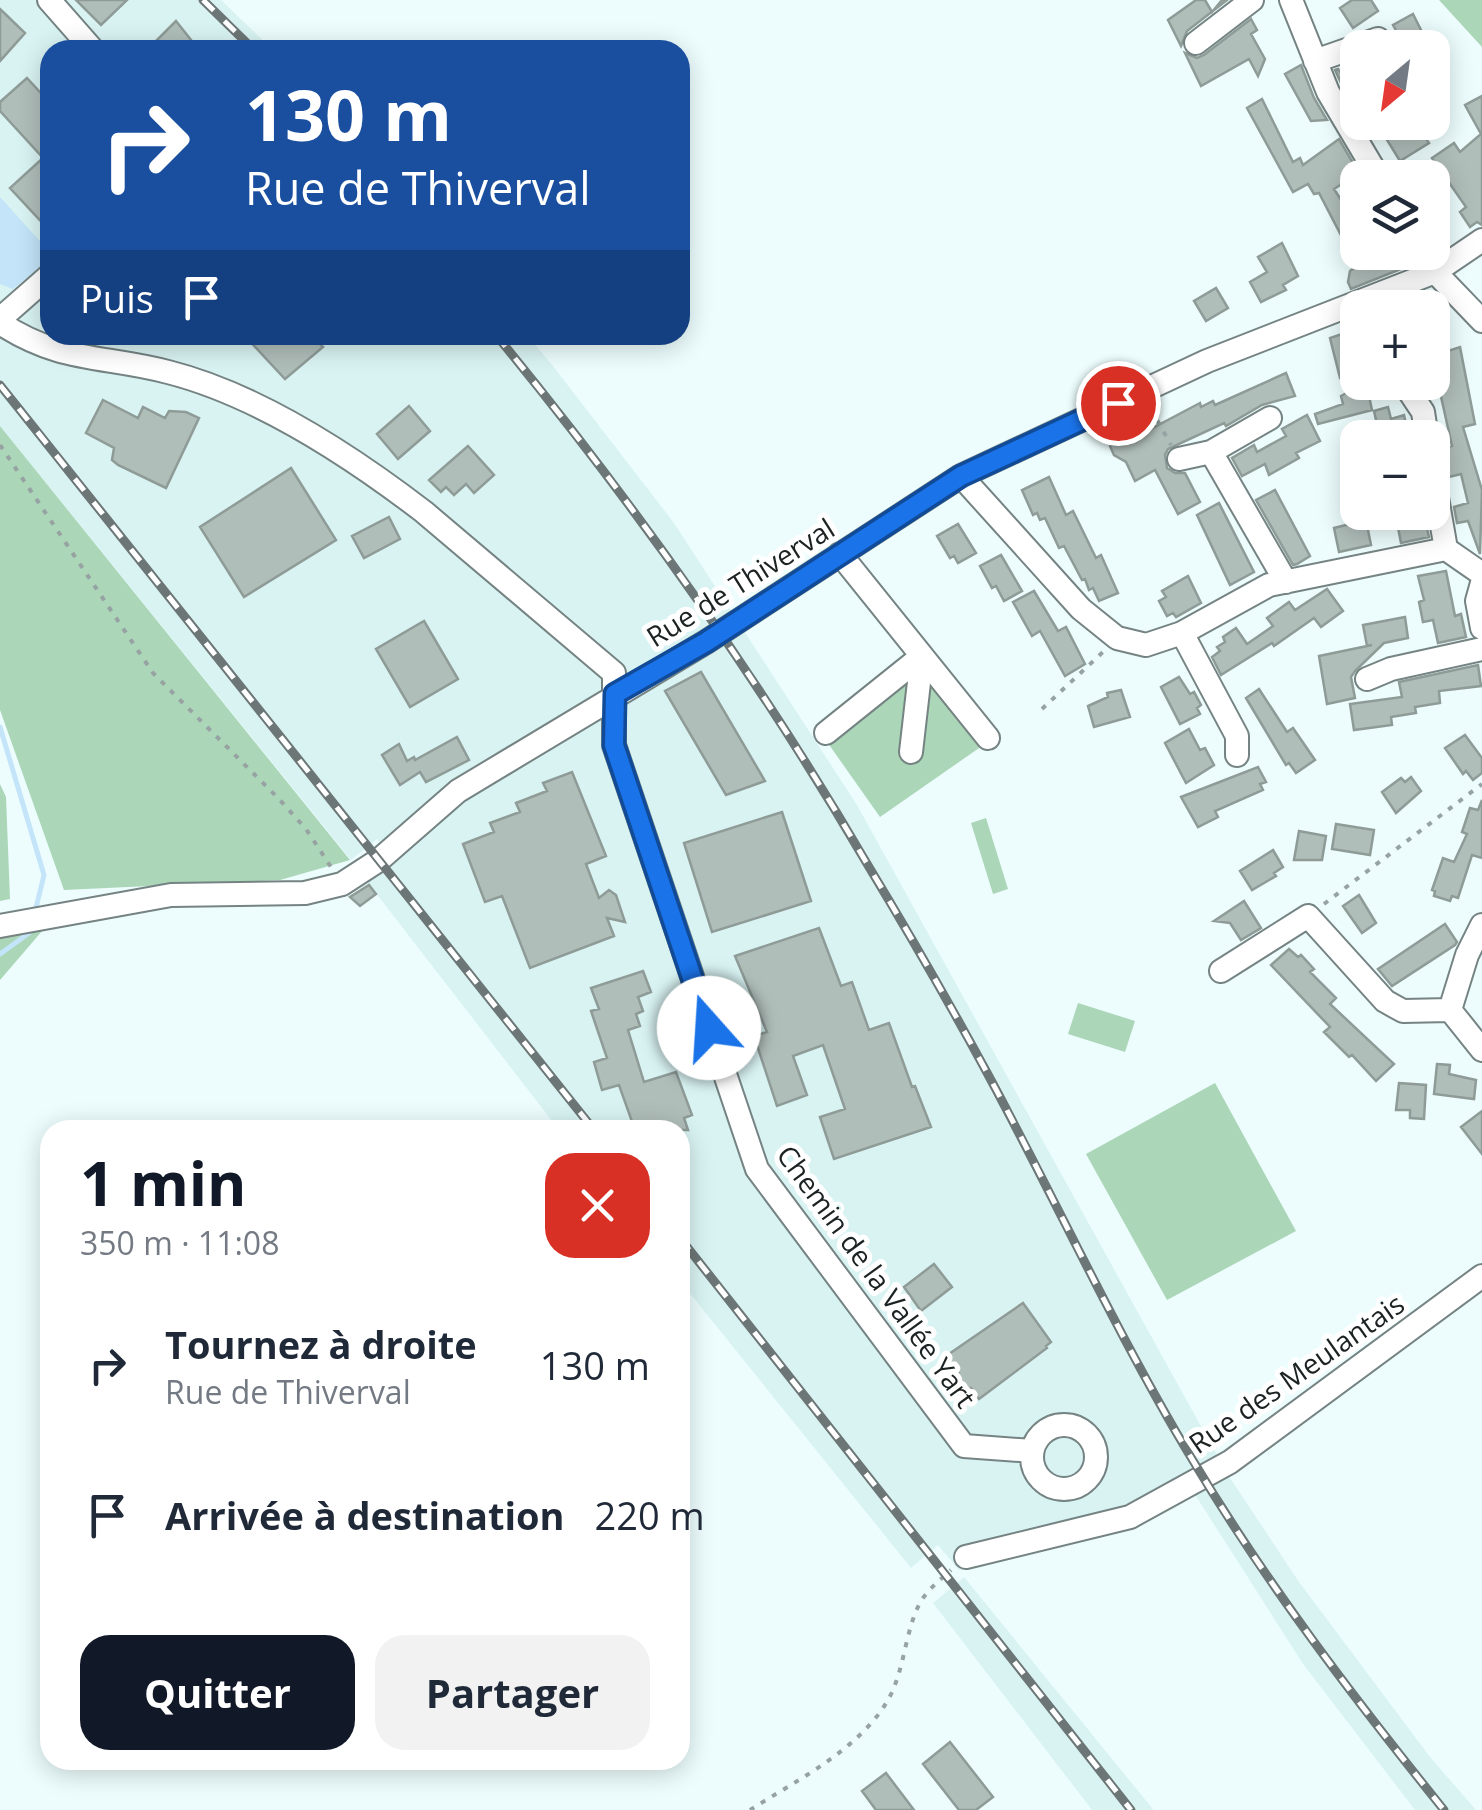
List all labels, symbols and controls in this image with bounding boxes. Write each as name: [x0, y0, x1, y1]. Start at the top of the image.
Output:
north arrow: [1340, 30, 1450, 140]
map controls: [1340, 30, 1450, 530]
text: 130 m: [245, 66, 452, 162]
icon: right: [80, 80, 210, 210]
text: Rue de Thiverval: [245, 157, 591, 218]
button: layers: [1340, 160, 1450, 270]
icon: arrive: [174, 270, 229, 325]
text: Puis: [80, 272, 154, 324]
button: +: [1340, 290, 1450, 400]
pin: [1076, 361, 1161, 446]
icon: arrive: [1091, 376, 1146, 431]
button: −: [1340, 420, 1450, 530]
street label: Rue de Thiverval: [639, 509, 841, 655]
position arrow: [657, 976, 761, 1080]
street label: Chemin de la Vallée Yart: [769, 1137, 985, 1415]
text: 1 min: [80, 1142, 247, 1224]
button: close: [545, 1153, 650, 1258]
text: 350 m · 11:08: [80, 1221, 279, 1264]
street label: Rue des Meulantais: [1181, 1284, 1411, 1462]
text: Tournez à droite: [165, 1318, 477, 1370]
icon: right: [80, 1338, 135, 1393]
text: 130 m: [540, 1339, 650, 1391]
text: Rue de Thiverval: [165, 1370, 411, 1413]
icon: arrive: [80, 1488, 135, 1543]
text: Arrivée à destination: [165, 1489, 565, 1541]
text: 220 m: [595, 1489, 705, 1541]
button: Quitter: [80, 1635, 355, 1750]
button: Partager: [375, 1635, 650, 1750]

